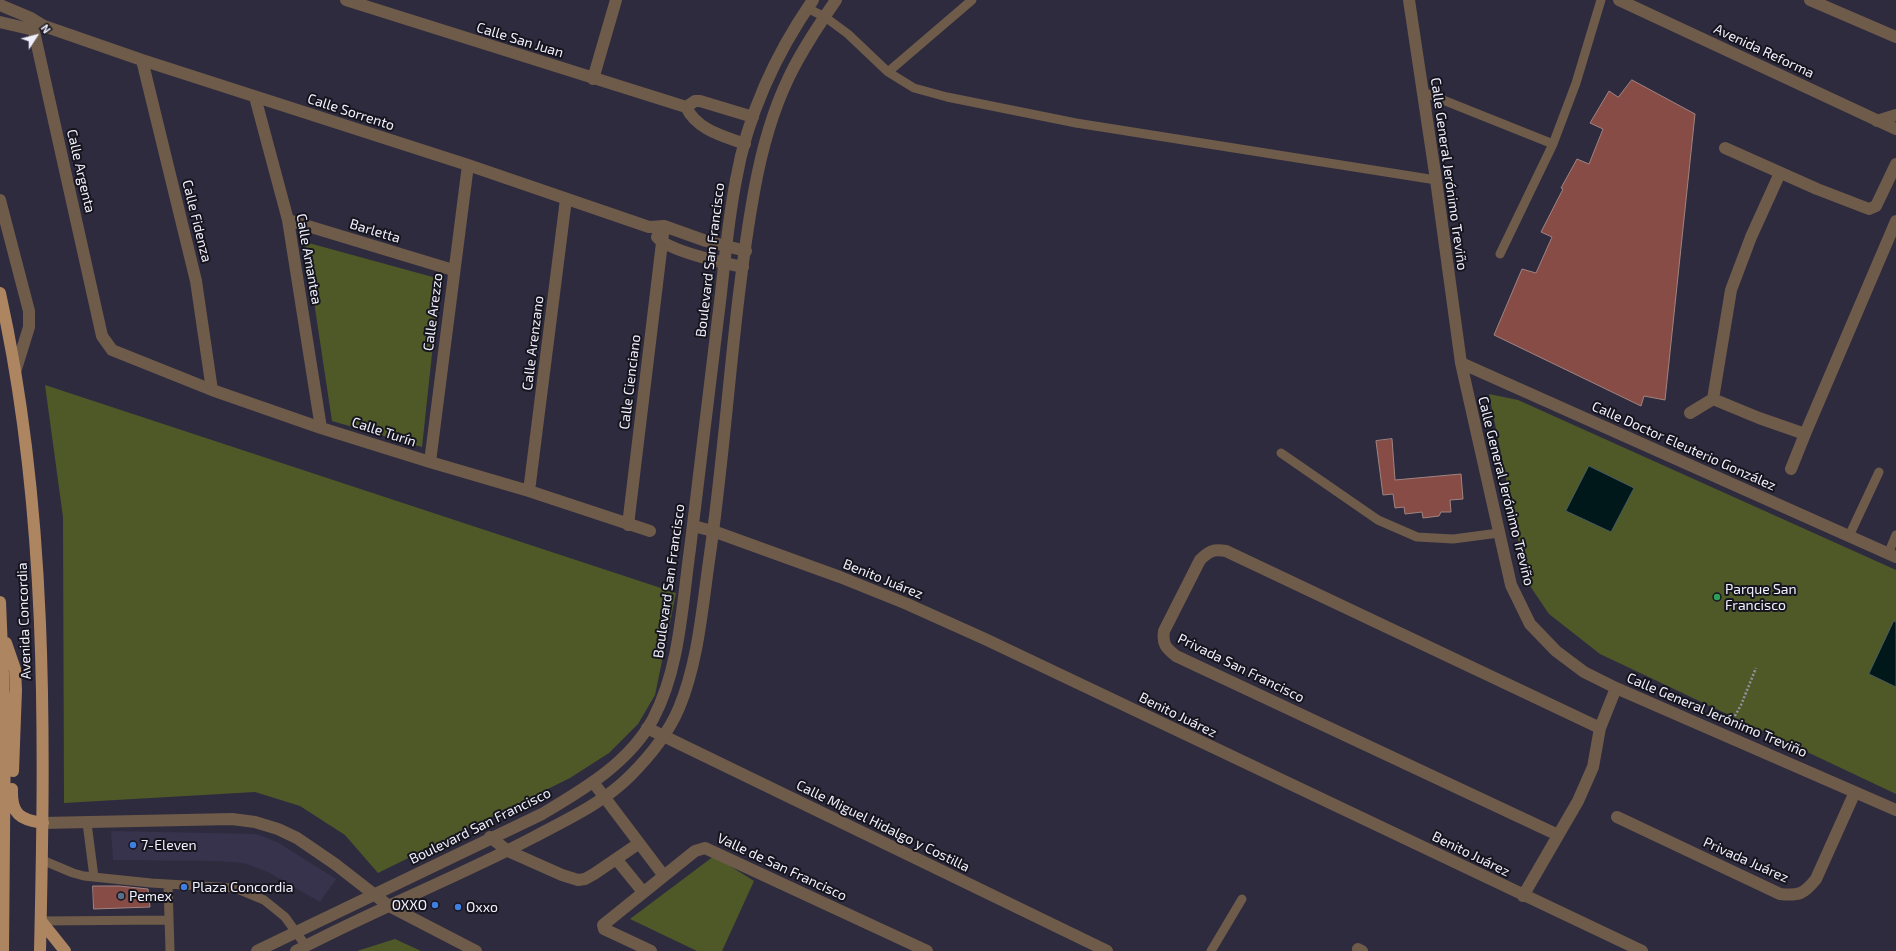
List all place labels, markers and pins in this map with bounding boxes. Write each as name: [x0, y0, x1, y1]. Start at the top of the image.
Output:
place label: Parque San Francisco: [1725, 581, 1797, 614]
marker: Parque San Francisco: [1712, 592, 1722, 602]
place label: 7-Eleven: [141, 837, 197, 853]
marker: 7-Eleven: [128, 840, 138, 850]
place label: Plaza Concordia: [192, 879, 293, 895]
marker: Plaza Concordia: [179, 882, 189, 892]
place label: Pemex: [129, 888, 172, 904]
marker: Pemex: [116, 891, 126, 901]
place label: OXXO: [392, 897, 427, 913]
place label: Oxxo: [466, 899, 498, 915]
marker: OXXO: [430, 900, 440, 910]
marker: Oxxo: [453, 902, 463, 912]

